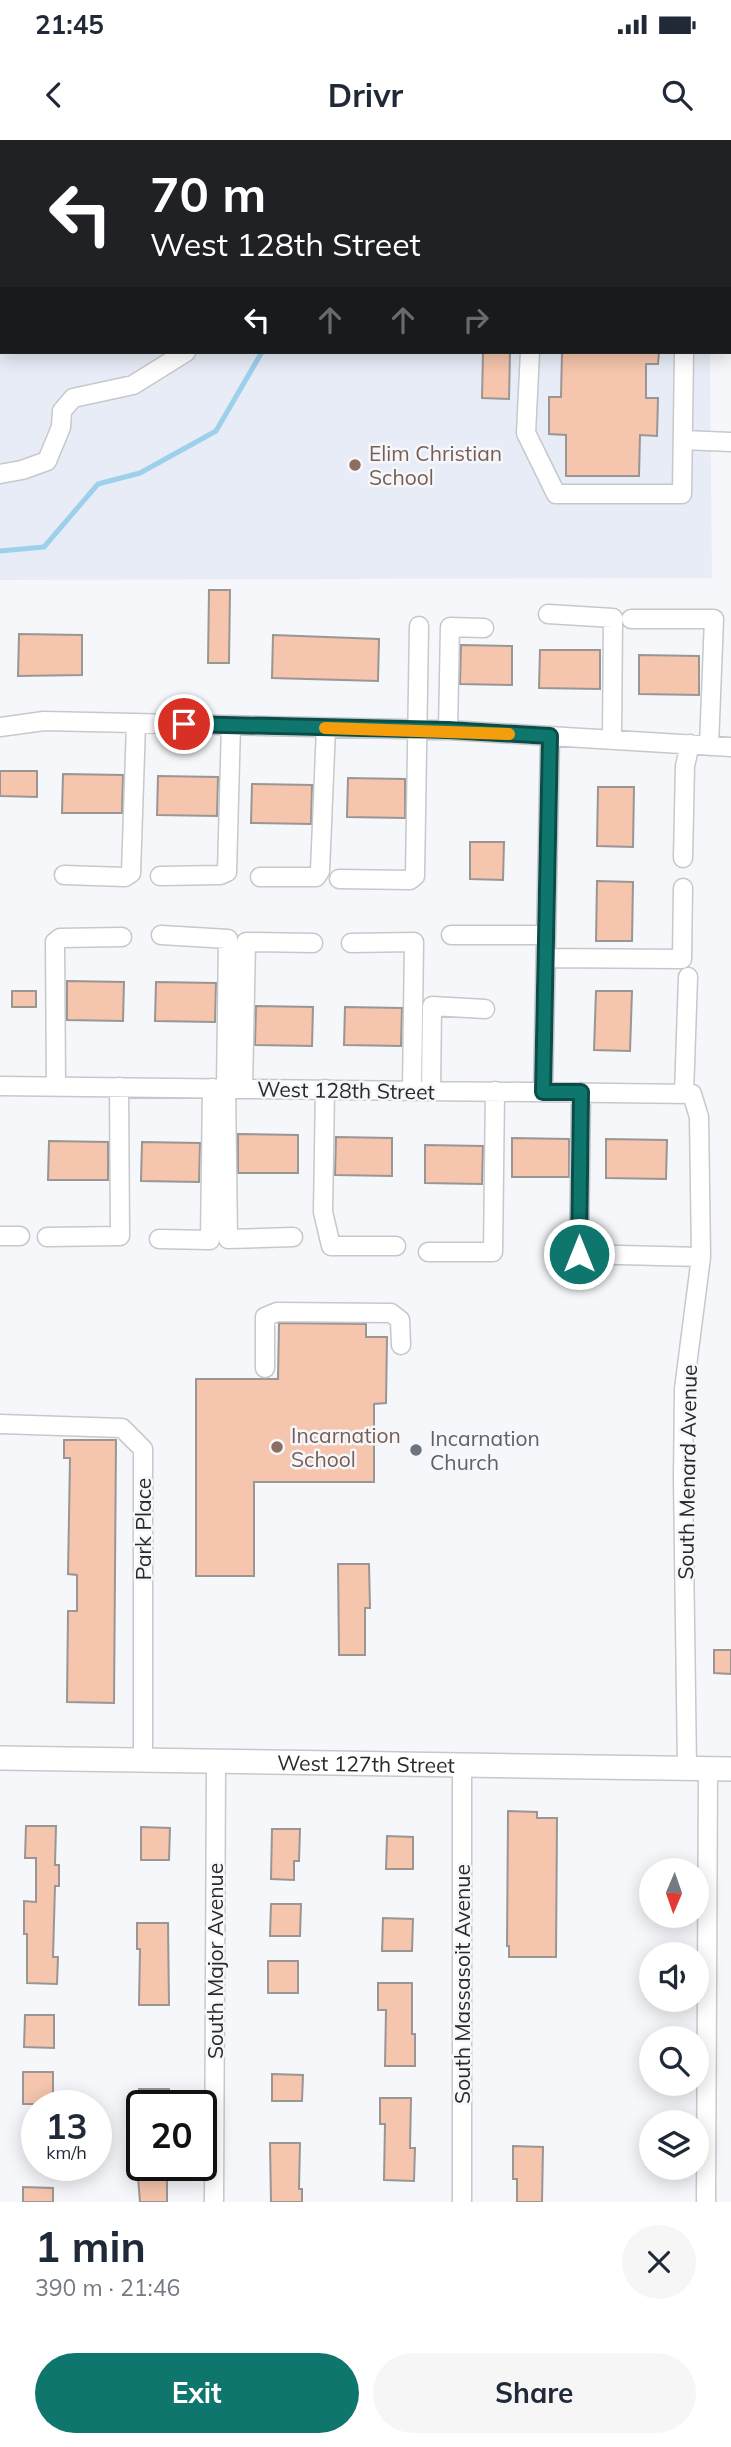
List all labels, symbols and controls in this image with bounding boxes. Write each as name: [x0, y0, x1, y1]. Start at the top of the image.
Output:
text: 21:45: [35, 8, 104, 41]
text: Drivr: [328, 75, 403, 115]
icon: back: [35, 76, 73, 114]
icon: search: [658, 76, 696, 114]
text: 70 m: [150, 163, 266, 224]
icon: left: [35, 168, 126, 259]
text: West 128th Street: [150, 224, 421, 264]
icon: left: [238, 301, 276, 339]
icon: ahead: [311, 301, 349, 339]
icon: ahead: [384, 301, 422, 339]
icon: right: [457, 301, 495, 339]
place label: Elim Christian School: [369, 440, 502, 490]
marker: Elim Christian School: [347, 457, 363, 473]
pin: [154, 694, 214, 754]
icon: arrive: [165, 705, 203, 743]
street label: West 128th Street: [257, 1075, 435, 1105]
position arrow: [542, 1217, 616, 1291]
street label: South Menard Avenue: [672, 1364, 702, 1580]
place label: Incarnation School: [291, 1422, 401, 1472]
place label: Incarnation Church: [430, 1425, 540, 1475]
marker: Incarnation School: [269, 1439, 285, 1455]
marker: Incarnation Church: [408, 1442, 424, 1458]
street label: Park Place: [130, 1478, 156, 1580]
street label: West 127th Street: [277, 1749, 455, 1778]
north arrow: [639, 1858, 709, 1928]
map controls: [639, 1858, 709, 2180]
street label: South Major Avenue: [202, 1863, 228, 2059]
street label: South Massasoit Avenue: [449, 1864, 475, 2104]
button: sound: [639, 1942, 709, 2012]
button: search: [639, 2026, 709, 2096]
speed limit sign: 20: [126, 2090, 217, 2181]
text: 13: [45, 2104, 88, 2148]
button: layers: [639, 2110, 709, 2180]
text: km/h: [46, 2141, 87, 2164]
text: 1 min: [35, 2220, 146, 2273]
button: close: [622, 2225, 696, 2299]
text: 390 m · 21:46: [35, 2273, 180, 2302]
button: Exit: [35, 2353, 359, 2433]
button: Share: [373, 2353, 696, 2433]

